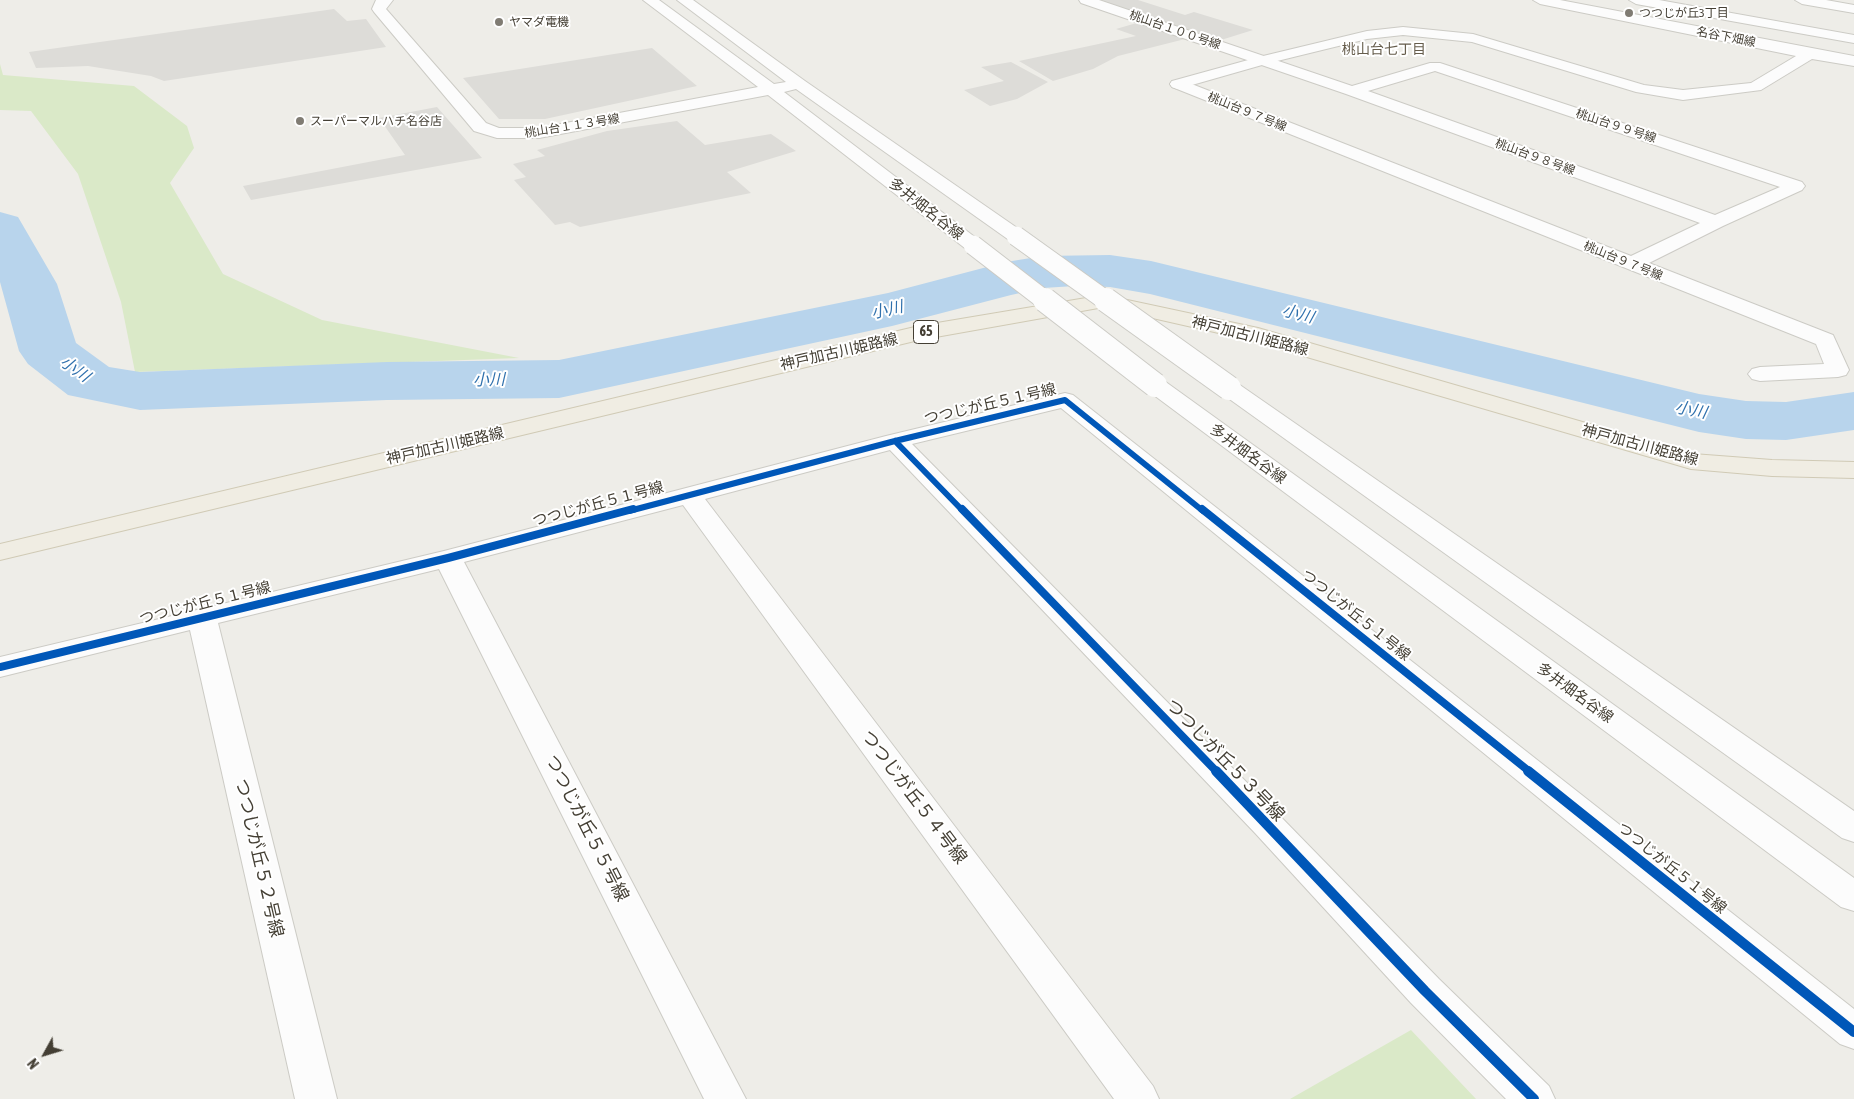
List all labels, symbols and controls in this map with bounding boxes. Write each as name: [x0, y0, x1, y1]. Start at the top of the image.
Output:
place label: つつじが丘3丁目: [1639, 6, 1729, 20]
marker: つつじが丘3丁目: [1623, 7, 1635, 19]
street label: 桃山台１００号線: [1127, 8, 1223, 52]
place label: ヤマダ電機: [509, 15, 569, 29]
marker: ヤマダ電機: [493, 16, 505, 28]
street label: 名谷下畑線: [1695, 24, 1757, 50]
district label: 桃山台七丁目: [1342, 42, 1426, 58]
street label: 桃山台９７号線: [1205, 90, 1289, 134]
street label: 桃山台９９号線: [1574, 106, 1658, 146]
street label: 桃山台１１３号線: [523, 111, 621, 141]
place label: スーパーマルハチ名谷店: [310, 114, 442, 128]
marker: スーパーマルハチ名谷店: [294, 115, 306, 127]
street label: 桃山台９８号線: [1493, 136, 1577, 178]
street label: 多井畑名谷線: [885, 174, 967, 244]
street label: 桃山台９７号線: [1581, 239, 1665, 283]
water label: 小川: [869, 297, 905, 323]
water label: 小川: [1280, 301, 1316, 327]
street label: 神戸加古川姫路線: [1190, 313, 1310, 359]
road number: 65: [914, 321, 938, 344]
street label: 神戸加古川姫路線: [779, 330, 899, 374]
water label: 小川: [56, 352, 94, 386]
water label: 小川: [473, 370, 505, 390]
street label: つつじが丘５１号線: [922, 380, 1058, 428]
water label: 小川: [1673, 398, 1709, 422]
street label: 多井畑名谷線: [1206, 420, 1290, 488]
street label: 神戸加古川姫路線: [1580, 421, 1700, 469]
street label: 神戸加古川姫路線: [385, 424, 505, 468]
street label: つつじが丘５１号線: [530, 478, 666, 530]
street label: つつじが丘５１号線: [1298, 566, 1414, 664]
street label: つつじが丘５１号線: [137, 578, 273, 628]
street label: 多井畑名谷線: [1533, 659, 1617, 727]
street label: つつじが丘５３号線: [1161, 694, 1289, 826]
street label: つつじが丘５４号線: [857, 726, 971, 868]
street label: つつじが丘５５号線: [541, 751, 633, 905]
street label: つつじが丘５２号線: [230, 777, 288, 939]
street label: つつじが丘５１号線: [1614, 819, 1730, 917]
north arrow: [20, 1029, 70, 1079]
text: N: [25, 1055, 42, 1072]

